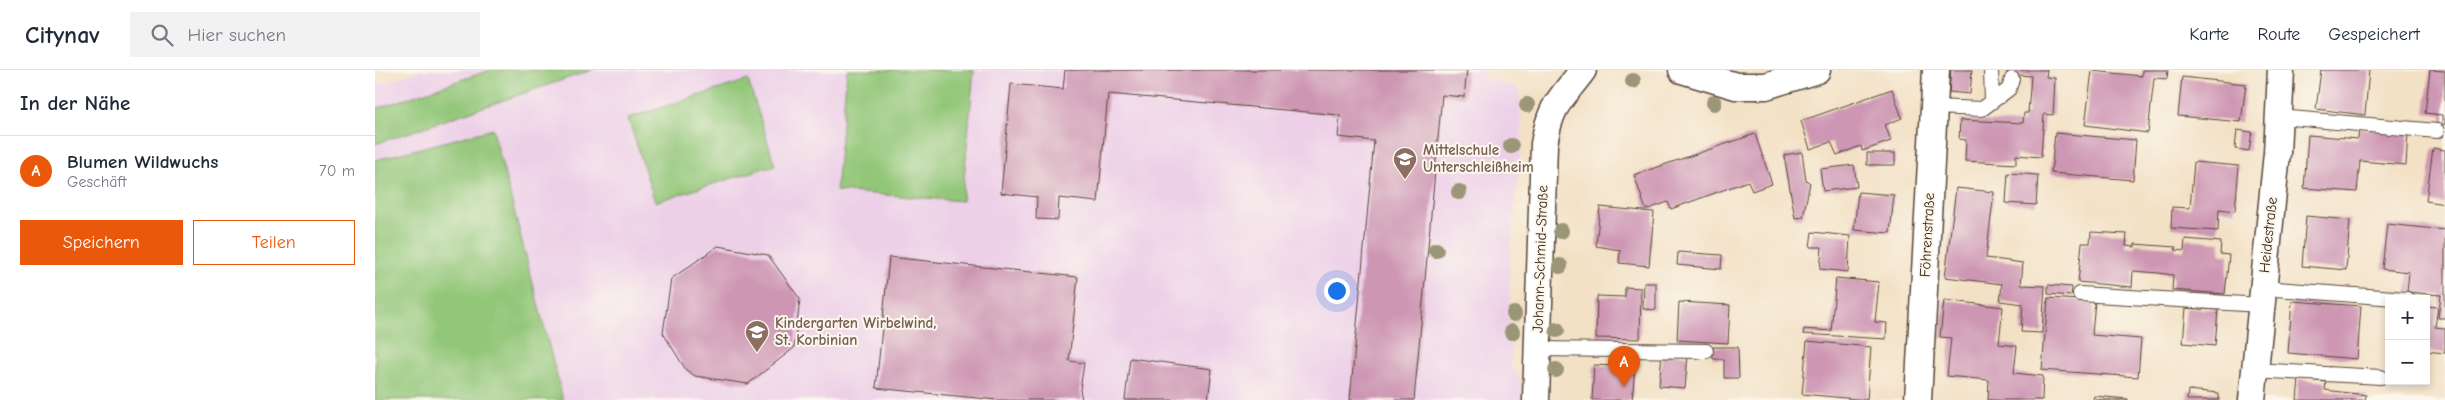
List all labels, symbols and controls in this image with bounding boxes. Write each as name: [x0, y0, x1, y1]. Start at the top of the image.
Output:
search box: [130, 12, 480, 57]
text: Citynav: [25, 21, 100, 49]
icon: search: [148, 21, 176, 49]
text: Hier suchen: [188, 24, 286, 46]
text: Karte: [2189, 24, 2229, 45]
text: Route: [2257, 24, 2300, 45]
text: Gespeichert: [2328, 24, 2420, 45]
text: In der Nähe: [20, 91, 130, 115]
place label: Mittelschule Unterschleißheim: [1423, 141, 1534, 176]
school or university icon: Mittelschule Unterschleißheim: [1392, 146, 1418, 180]
text: Blumen Wildwuchs: [67, 151, 218, 173]
text: A: [32, 162, 40, 180]
text: 70 m: [319, 162, 355, 180]
text: Geschäft: [67, 173, 127, 191]
street label: Johann-Schmid-Straße: [1528, 184, 1552, 333]
street label: Föhrenstraße: [1916, 192, 1938, 278]
street label: Heidestraße: [2255, 196, 2281, 274]
button: Speichern: [20, 220, 183, 265]
button: Teilen: [193, 220, 355, 265]
your location: [1324, 278, 1350, 304]
map controls: [2385, 295, 2430, 385]
button: +: [2385, 295, 2430, 340]
place label: Kindergarten Wirbelwind, St. Korbinian: [775, 314, 936, 349]
school or university icon: Kindergarten Wirbelwind, St. Korbinian: [744, 319, 770, 353]
button: −: [2385, 340, 2430, 385]
pin: A: [1608, 346, 1640, 387]

